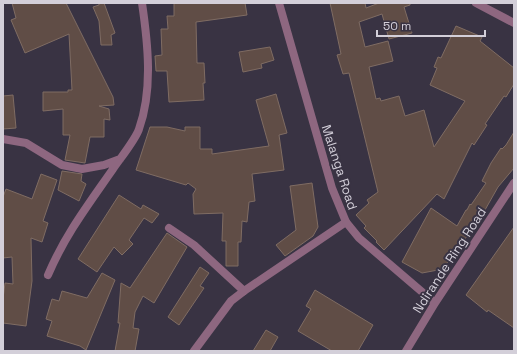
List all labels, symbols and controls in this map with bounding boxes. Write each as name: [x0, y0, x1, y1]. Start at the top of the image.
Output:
scale bar: [377, 12, 485, 38]
text: 50 m: [383, 18, 411, 34]
street label: Malanga Road: [318, 122, 361, 212]
street label: Ndirande Ring Road: [409, 204, 490, 316]

